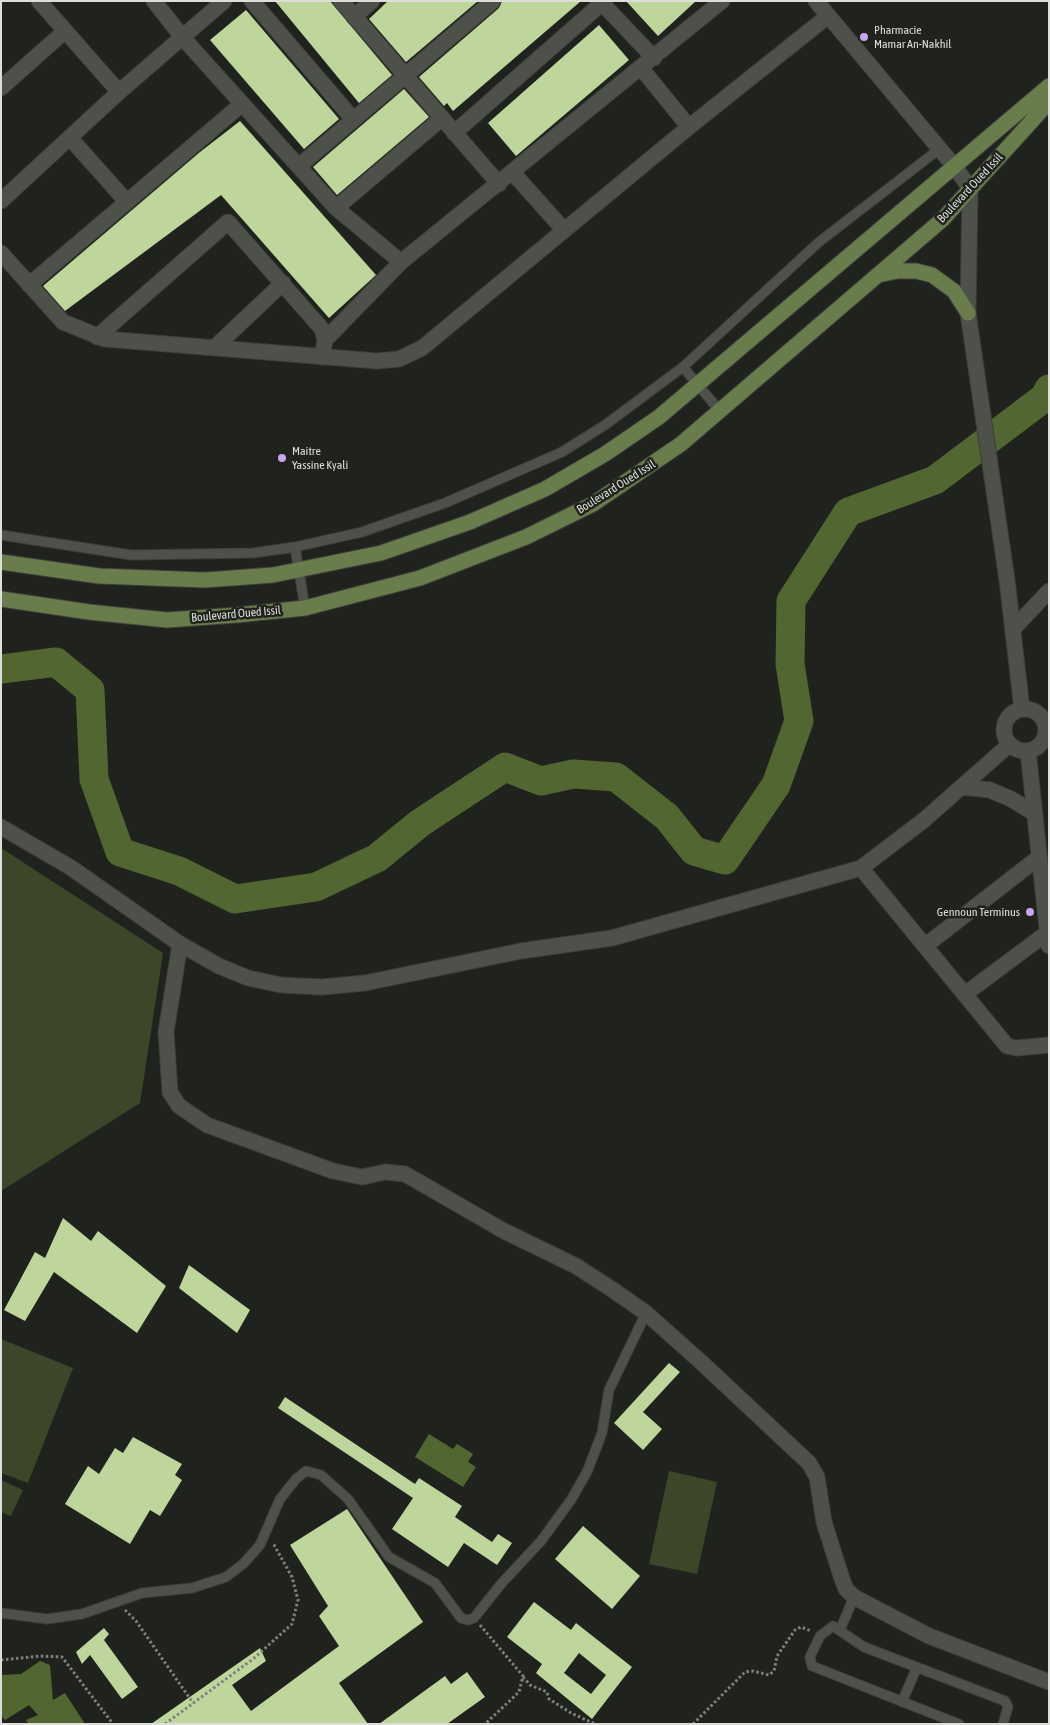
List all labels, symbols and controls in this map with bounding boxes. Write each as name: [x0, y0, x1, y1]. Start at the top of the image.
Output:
place label: Pharmacie Mamar An-Nakhil: [874, 23, 951, 51]
marker: Pharmacie Mamar An-Nakhil: [858, 31, 870, 43]
street label: Boulevard Oued Issil: [934, 150, 1006, 226]
place label: Maitre Yassine Kyali: [292, 444, 348, 472]
marker: Maitre Yassine Kyali: [276, 452, 288, 464]
street label: Boulevard Oued Issil: [574, 457, 658, 517]
street label: Boulevard Oued Issil: [191, 603, 281, 625]
place label: Gennoun Terminus: [937, 905, 1020, 919]
marker: Gennoun Terminus: [1024, 906, 1036, 918]

